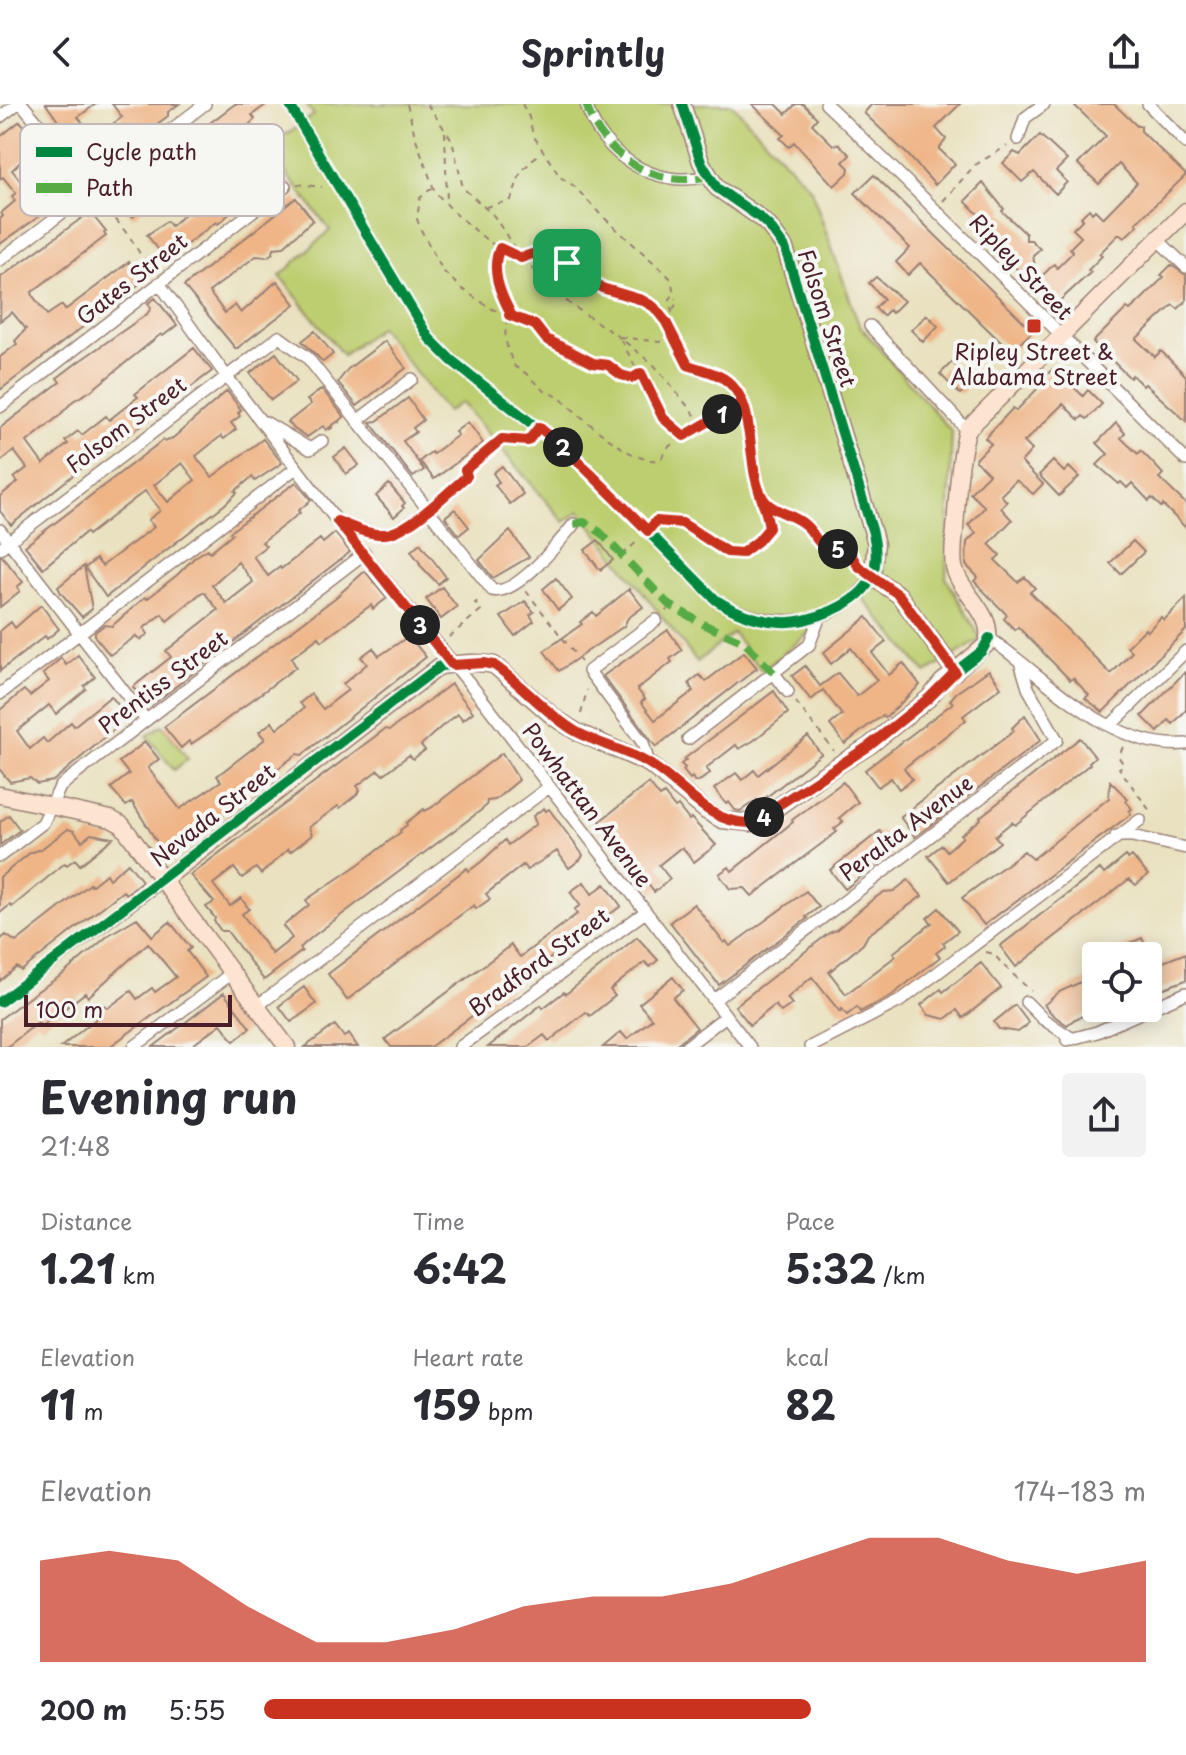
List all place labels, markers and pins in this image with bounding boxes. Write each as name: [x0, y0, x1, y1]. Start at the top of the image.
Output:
pin: [533, 229, 601, 297]
marker: Ripley Street & Alabama Street: [1025, 317, 1043, 335]
place label: Ripley Street & Alabama Street: [950, 334, 1118, 392]
pin: 1: [702, 394, 742, 434]
pin: 2: [543, 427, 583, 467]
pin: 5: [818, 529, 858, 569]
pin: 3: [400, 605, 440, 645]
pin: 4: [744, 797, 784, 837]

